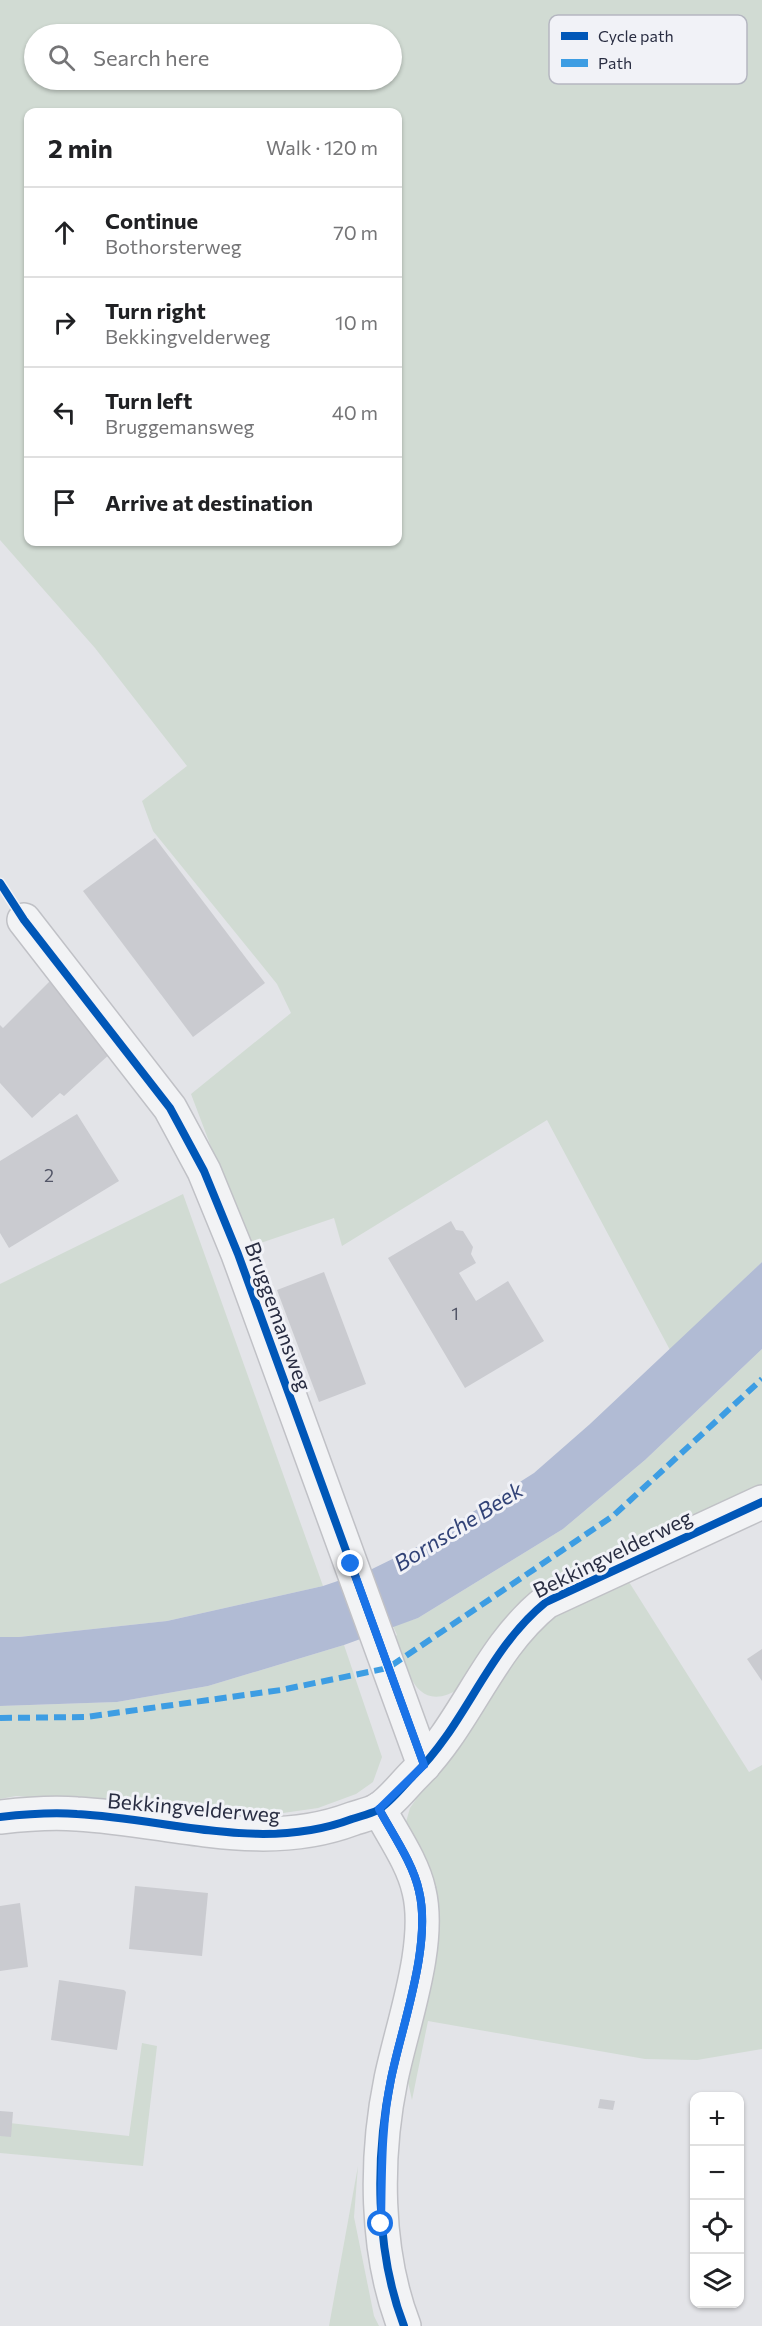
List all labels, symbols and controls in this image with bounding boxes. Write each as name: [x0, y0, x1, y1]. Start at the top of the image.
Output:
legend: [549, 15, 747, 84]
search box: [24, 24, 402, 90]
text: Cycle path: [598, 26, 674, 45]
icon: search: [45, 41, 78, 74]
text: Search here: [93, 44, 209, 71]
text: Path: [598, 53, 632, 72]
text: 2 min: [48, 132, 113, 163]
text: Walk · 120 m: [266, 135, 378, 159]
text: Continue: [105, 207, 198, 234]
icon: ahead: [48, 216, 81, 249]
text: 70 m: [333, 220, 378, 244]
text: Bothorsterweg: [105, 234, 242, 258]
text: Turn right: [105, 297, 206, 324]
icon: right: [48, 306, 81, 339]
text: 10 m: [335, 310, 378, 334]
text: Bekkingvelderweg: [105, 324, 270, 348]
text: Turn left: [105, 387, 192, 414]
icon: left: [48, 396, 81, 429]
text: 40 m: [332, 400, 378, 424]
text: Bruggemansweg: [105, 414, 254, 438]
icon: arrive: [48, 486, 81, 519]
text: Arrive at destination: [105, 489, 313, 516]
house number: 2: [44, 1164, 54, 1186]
street label: Bruggemansweg: [240, 1238, 318, 1394]
house number: 1: [451, 1302, 459, 1324]
water label: Bornsche Beek: [388, 1475, 529, 1577]
street label: Bekkingvelderweg: [529, 1504, 695, 1602]
route end: [337, 1550, 363, 1576]
street label: Bekkingvelderweg: [106, 1787, 282, 1827]
map controls: [690, 2092, 744, 2308]
button: +: [690, 2092, 744, 2146]
button: −: [690, 2146, 744, 2200]
button: locate: [690, 2200, 744, 2254]
route start: [367, 2210, 393, 2236]
button: layers: [690, 2254, 744, 2308]

